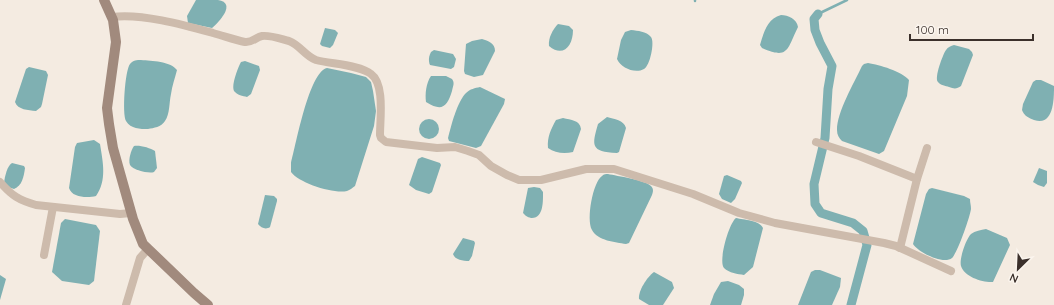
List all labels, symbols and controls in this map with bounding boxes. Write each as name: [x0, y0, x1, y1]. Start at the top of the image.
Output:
scale bar: [910, 16, 1033, 42]
text: 100 m: [916, 22, 949, 37]
north arrow: [998, 249, 1038, 289]
text: N: [1007, 270, 1020, 286]

